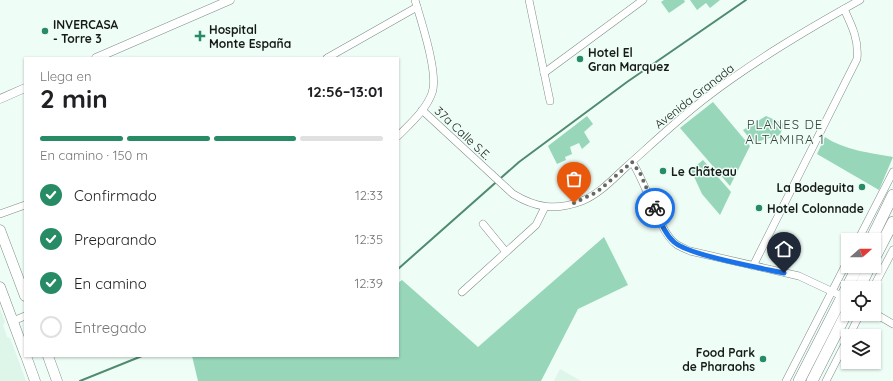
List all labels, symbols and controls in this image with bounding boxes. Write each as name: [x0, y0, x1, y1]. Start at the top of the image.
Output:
place label: INVERCASA - Torre 3: [53, 17, 119, 46]
place label: Hospital Monte España: [209, 22, 291, 51]
marker: INVERCASA - Torre 3: [40, 26, 50, 36]
marker: Hospital Monte España: [194, 30, 206, 42]
place label: Hotel El Gran Marquez: [588, 45, 669, 74]
marker: Hotel El Gran Marquez: [575, 54, 585, 64]
street label: Avenida Granada: [651, 60, 737, 132]
text: Llega en: [40, 68, 91, 84]
text: 2 min: [40, 82, 108, 115]
text: 12:56–13:01: [307, 82, 383, 101]
street label: 37a Calle S.E.: [432, 103, 494, 163]
district label: PLANES DE ALTAMIRA 1: [745, 116, 825, 147]
text: En camino · 150 m: [40, 147, 148, 163]
pin: [557, 162, 591, 203]
place label: Le Chãteau: [671, 164, 737, 179]
marker: Le Chãteau: [658, 166, 668, 176]
icon: bag: [563, 168, 585, 190]
place label: La Bodeguita: [777, 180, 854, 195]
marker: La Bodeguita: [857, 182, 867, 192]
icon: check: [40, 184, 62, 206]
text: Confirmado: [74, 186, 157, 205]
text: 12:33: [355, 187, 383, 203]
courier: [635, 188, 675, 228]
icon: bike: [644, 197, 666, 219]
place label: Hotel Colonnade: [767, 201, 864, 216]
marker: Hotel Colonnade: [754, 203, 764, 213]
icon: check: [40, 228, 62, 250]
text: Preparando: [74, 230, 157, 249]
text: 12:35: [355, 231, 383, 247]
pin: [767, 232, 801, 273]
north arrow: [841, 233, 881, 273]
map controls: [841, 233, 881, 369]
icon: home: [773, 238, 795, 260]
icon: check: [40, 272, 62, 294]
text: En camino: [74, 274, 147, 293]
text: 12:39: [354, 275, 383, 291]
button: locate: [841, 281, 881, 321]
text: Entregado: [74, 318, 147, 337]
button: layers: [841, 329, 881, 369]
place label: Food Park de Pharaohs: [682, 345, 755, 374]
marker: Food Park de Pharaohs: [758, 354, 768, 364]

